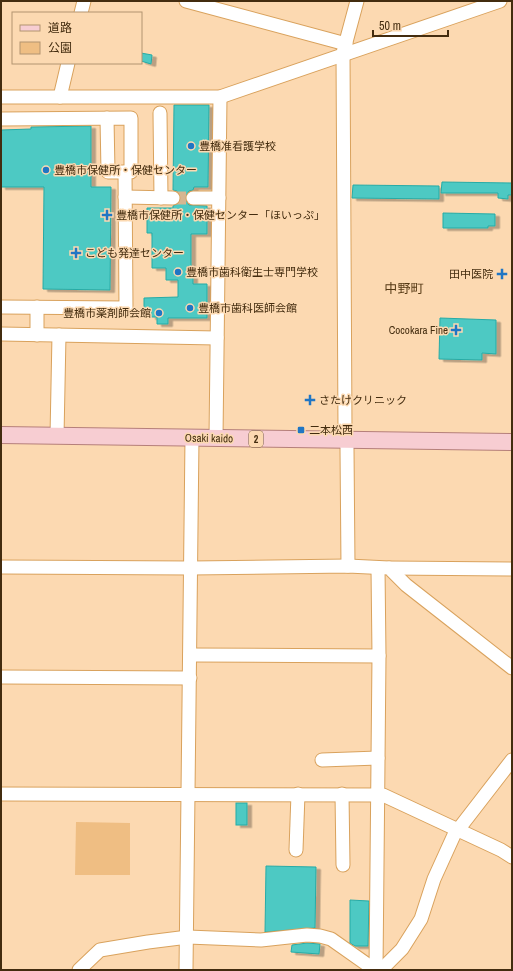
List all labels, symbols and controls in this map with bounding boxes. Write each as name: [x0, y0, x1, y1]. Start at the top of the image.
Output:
legend: [12, 12, 142, 64]
scale bar: [373, 12, 448, 38]
text: 50 m: [379, 18, 401, 34]
text: 道路: [48, 20, 72, 36]
text: 公園: [48, 40, 72, 56]
place label: 豊橋准看護学校: [199, 139, 276, 153]
marker: 豊橋准看護学校: [186, 141, 196, 151]
place label: 豊橋市保健所・保健センター: [54, 163, 197, 177]
marker: 豊橋市保健所・保健センター: [41, 165, 51, 175]
place label: 豊橋市保健所・保健センター「ほいっぷ」: [116, 208, 325, 222]
marker: 豊橋市保健所・保健センター「ほいっぷ」: [101, 209, 113, 221]
place label: こども発達センター: [85, 246, 184, 260]
marker: こども発達センター: [70, 247, 82, 259]
place label: 豊橋市歯科衛生士専門学校: [186, 265, 318, 279]
marker: 豊橋市歯科衛生士専門学校: [173, 267, 183, 277]
place label: 田中医院: [449, 267, 493, 281]
marker: 田中医院: [496, 268, 508, 280]
district label: 中野町: [384, 280, 424, 297]
place label: 豊橋市歯科医師会館: [198, 301, 297, 315]
marker: 豊橋市歯科医師会館: [185, 303, 195, 313]
place label: 豊橋市薬剤師会館: [63, 306, 151, 320]
marker: 豊橋市薬剤師会館: [154, 308, 164, 318]
place label: Cocokara Fine: [389, 323, 448, 337]
marker: Cocokara Fine: [451, 325, 461, 335]
place label: さたけクリニック: [319, 393, 407, 407]
marker: さたけクリニック: [304, 394, 316, 406]
place label: 二本松西: [309, 423, 353, 437]
marker: 二本松西: [296, 425, 306, 435]
street label: Osaki kaido: [185, 431, 233, 445]
road number: 2: [249, 431, 263, 447]

